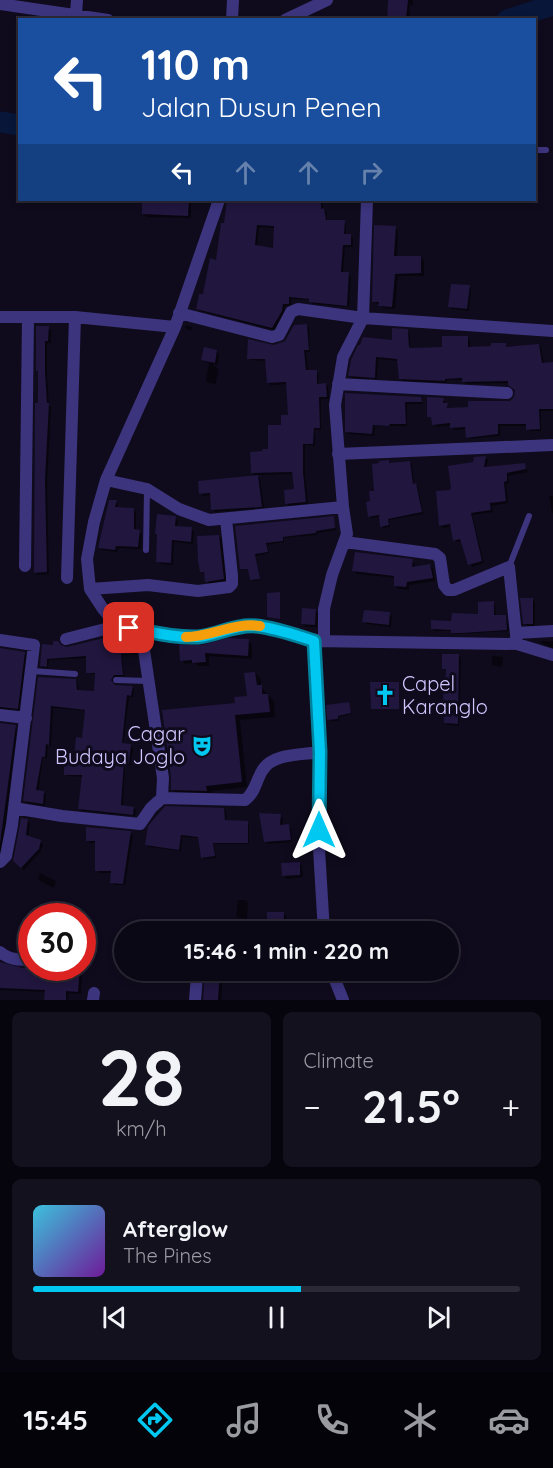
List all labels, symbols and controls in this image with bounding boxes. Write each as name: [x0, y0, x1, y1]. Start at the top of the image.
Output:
text: 110 m: [141, 38, 250, 91]
icon: left: [42, 42, 120, 120]
text: Jalan Dusun Penen: [141, 90, 382, 124]
icon: left: [166, 156, 199, 189]
icon: ahead: [229, 156, 262, 189]
icon: ahead: [292, 156, 325, 189]
icon: right: [355, 156, 388, 189]
pin: [103, 602, 154, 653]
icon: arrive: [112, 611, 145, 644]
place label: Capel Karanglo: [402, 671, 488, 719]
church icon: Capel Karanglo: [373, 683, 397, 707]
place label: Cagar Budaya Joglo: [55, 721, 185, 769]
theatre icon: Cagar Budaya Joglo: [190, 734, 214, 758]
position arrow: [287, 798, 351, 862]
speed limit sign: 30: [18, 903, 96, 981]
text: 15:46 · 1 min · 220 m: [184, 937, 389, 965]
text: 28: [98, 1028, 185, 1126]
text: Climate: [304, 1048, 374, 1073]
text: 21.5°: [362, 1078, 460, 1134]
text: −: [304, 1086, 321, 1127]
text: +: [501, 1086, 520, 1127]
text: km/h: [116, 1116, 167, 1141]
text: Afterglow: [123, 1215, 228, 1243]
text: The Pines: [123, 1243, 212, 1268]
icon: previous: [98, 1301, 131, 1334]
icon: pause: [260, 1301, 293, 1334]
icon: next: [422, 1301, 455, 1334]
icon: directions: [134, 1399, 176, 1441]
icon: music: [223, 1399, 265, 1441]
icon: phone: [311, 1399, 353, 1441]
icon: climate: [399, 1399, 441, 1441]
icon: car: [488, 1399, 530, 1441]
text: 15:45: [23, 1403, 88, 1437]

